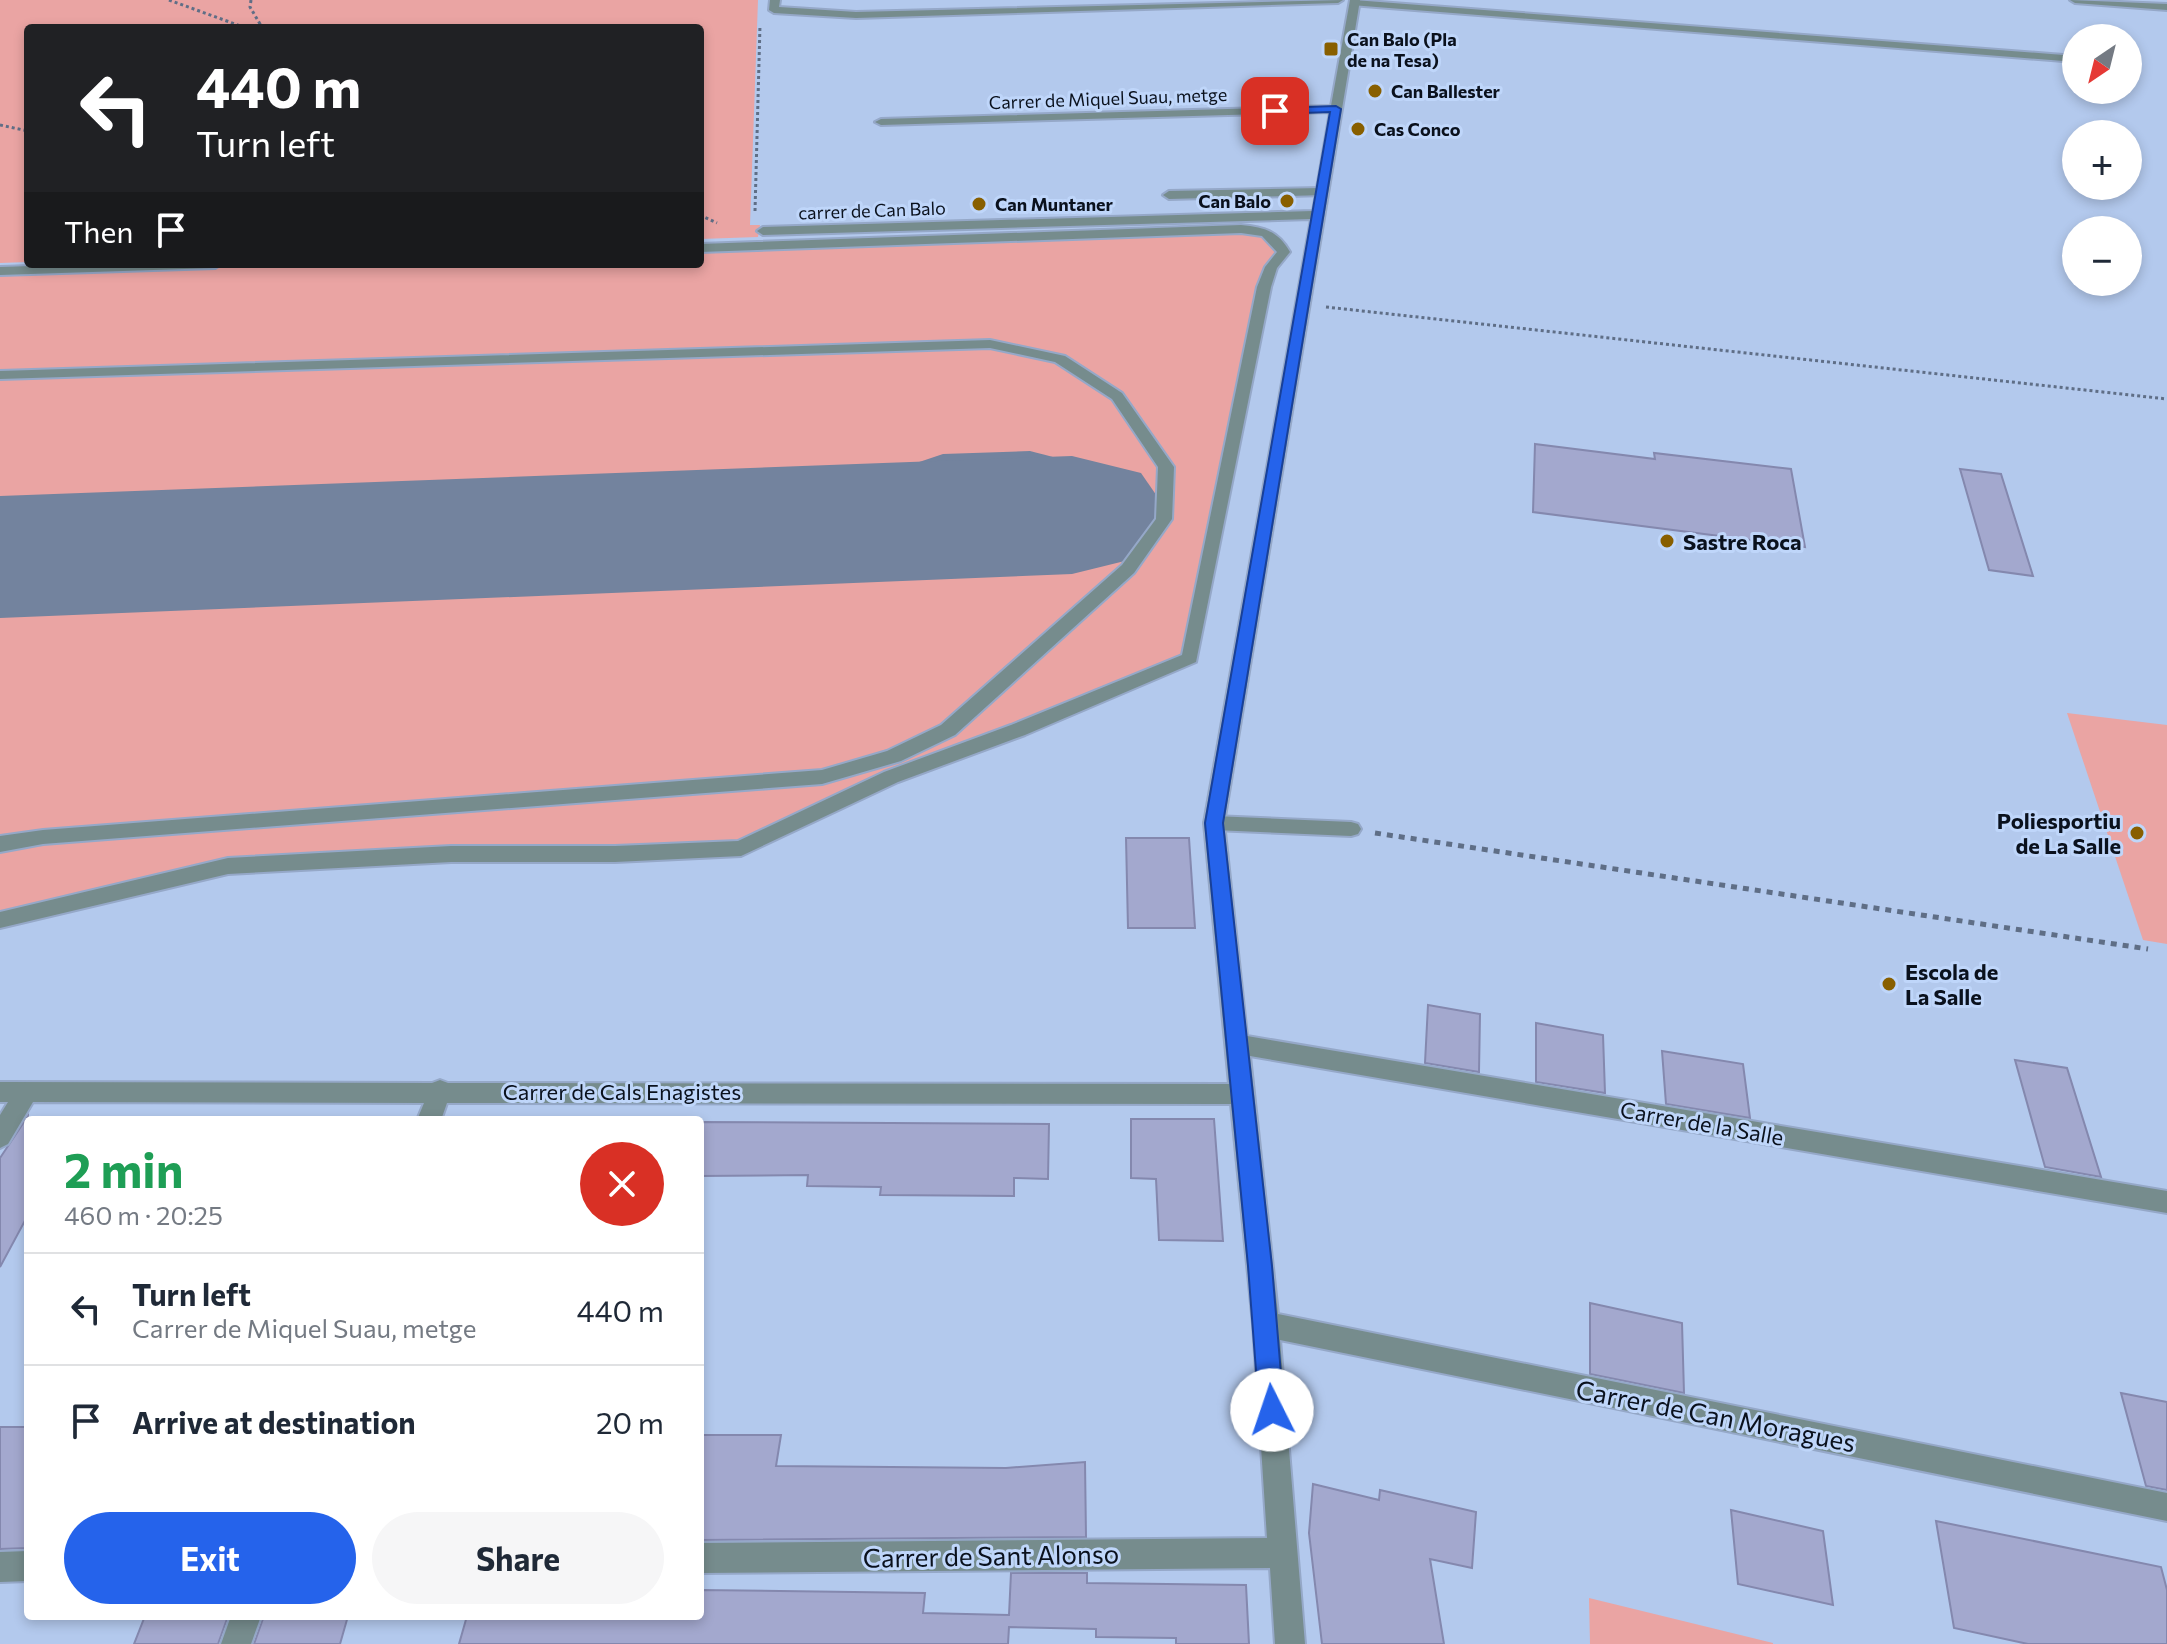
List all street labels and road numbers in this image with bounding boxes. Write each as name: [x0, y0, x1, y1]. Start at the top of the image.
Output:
street label: Carrer de Miquel Suau, metge: [988, 83, 1228, 113]
street label: carrer de Can Balo: [798, 196, 946, 224]
street label: Carrer de Cals Enagistes: [503, 1078, 741, 1105]
street label: Carrer de la Salle: [1618, 1095, 1786, 1151]
street label: Carrer de Can Moragues: [1574, 1373, 1858, 1457]
street label: Carrer de Sant Alonso: [863, 1537, 1119, 1573]

